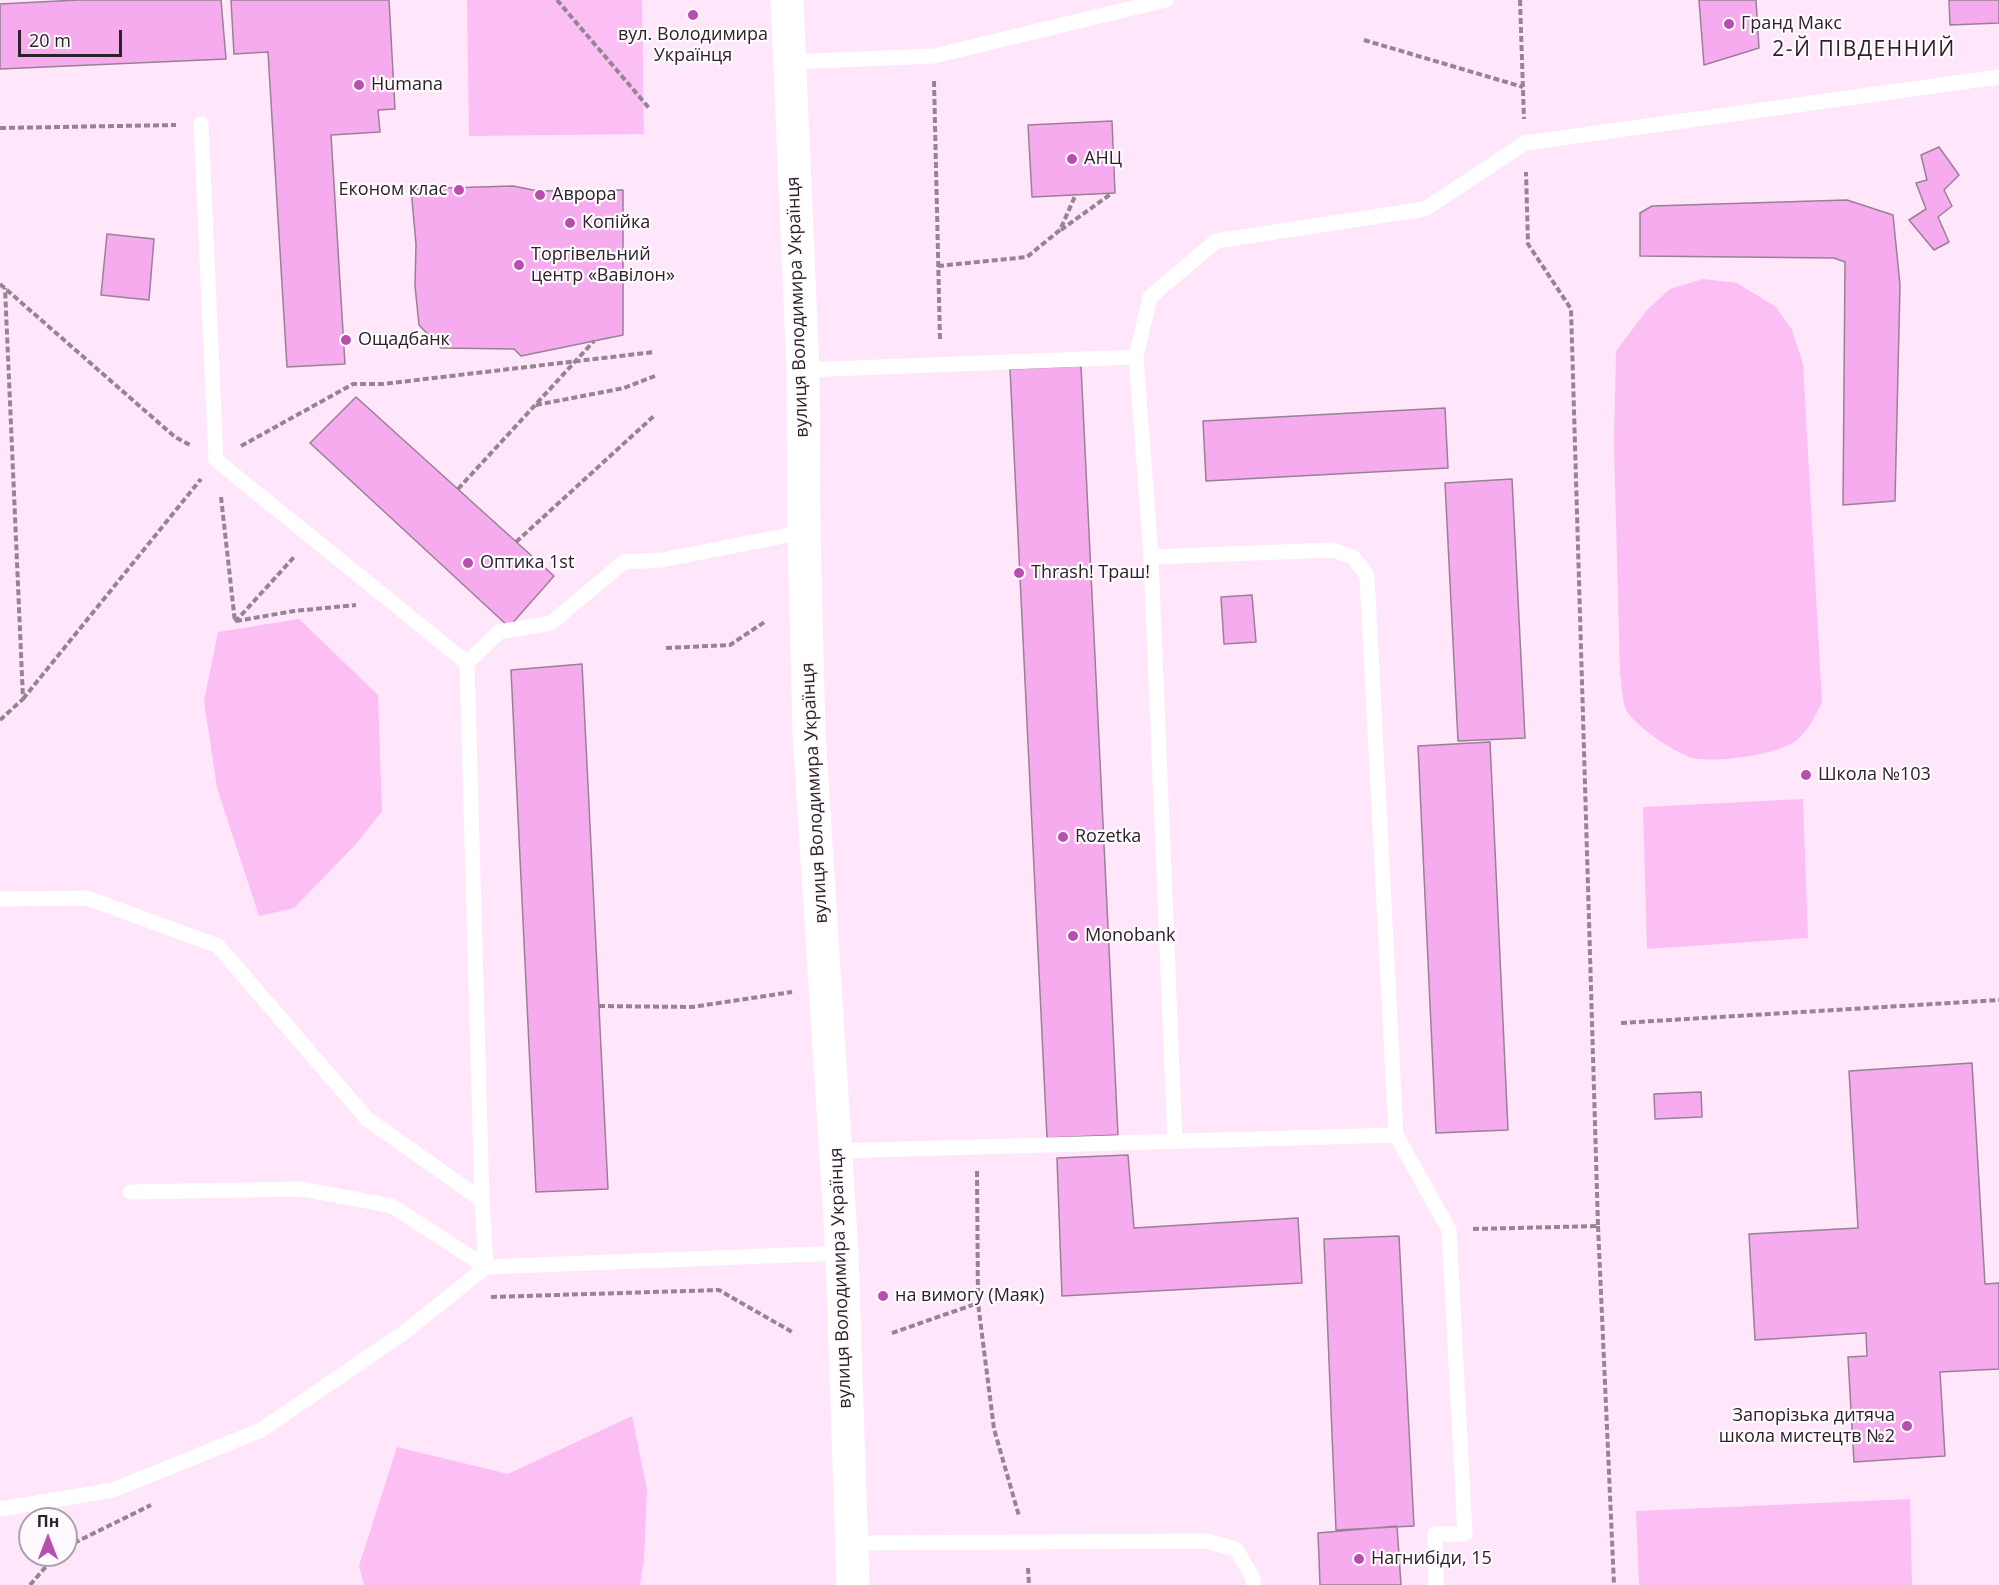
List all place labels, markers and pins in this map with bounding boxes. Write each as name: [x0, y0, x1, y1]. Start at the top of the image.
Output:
marker: вул. Володимира Українця: [686, 8, 700, 22]
place label: Гранд Макс: [1741, 13, 1842, 35]
marker: Гранд Макс: [1722, 17, 1736, 31]
place label: вул. Володимира Українця: [618, 24, 768, 66]
place label: Humana: [371, 74, 443, 96]
marker: Humana: [352, 78, 366, 92]
place label: АНЦ: [1084, 148, 1122, 170]
marker: АНЦ: [1065, 152, 1079, 166]
place label: Економ клас: [339, 179, 447, 201]
marker: Економ клас: [452, 183, 466, 197]
place label: Аврора: [552, 184, 617, 206]
marker: Аврора: [533, 188, 547, 202]
place label: Копійка: [582, 212, 650, 234]
marker: Копійка: [563, 216, 577, 230]
place label: Торгівельний центр «Вавілон»: [531, 244, 675, 286]
marker: Торгівельний центр «Вавілон»: [512, 258, 526, 272]
place label: Ощадбанк: [358, 329, 450, 351]
marker: Ощадбанк: [339, 333, 353, 347]
place label: Оптика 1st: [480, 552, 574, 574]
marker: Оптика 1st: [461, 556, 475, 570]
place label: Thrash! Траш!: [1031, 562, 1150, 584]
marker: Thrash! Траш!: [1012, 566, 1026, 580]
place label: Школа №103: [1818, 764, 1931, 786]
marker: Школа №103: [1799, 768, 1813, 782]
place label: Rozetka: [1075, 826, 1141, 848]
marker: Rozetka: [1056, 830, 1070, 844]
place label: Monobank: [1085, 925, 1175, 947]
marker: Monobank: [1066, 929, 1080, 943]
place label: на вимогу (Маяк): [895, 1285, 1044, 1307]
marker: на вимогу (Маяк): [876, 1289, 890, 1303]
place label: Запорізька дитяча школа мистецтв №2: [1719, 1405, 1895, 1448]
marker: Запорізька дитяча школа мистецтв №2: [1900, 1419, 1914, 1433]
place label: Нагнибіди, 15: [1371, 1548, 1492, 1570]
marker: Нагнибіди, 15: [1352, 1552, 1366, 1566]

